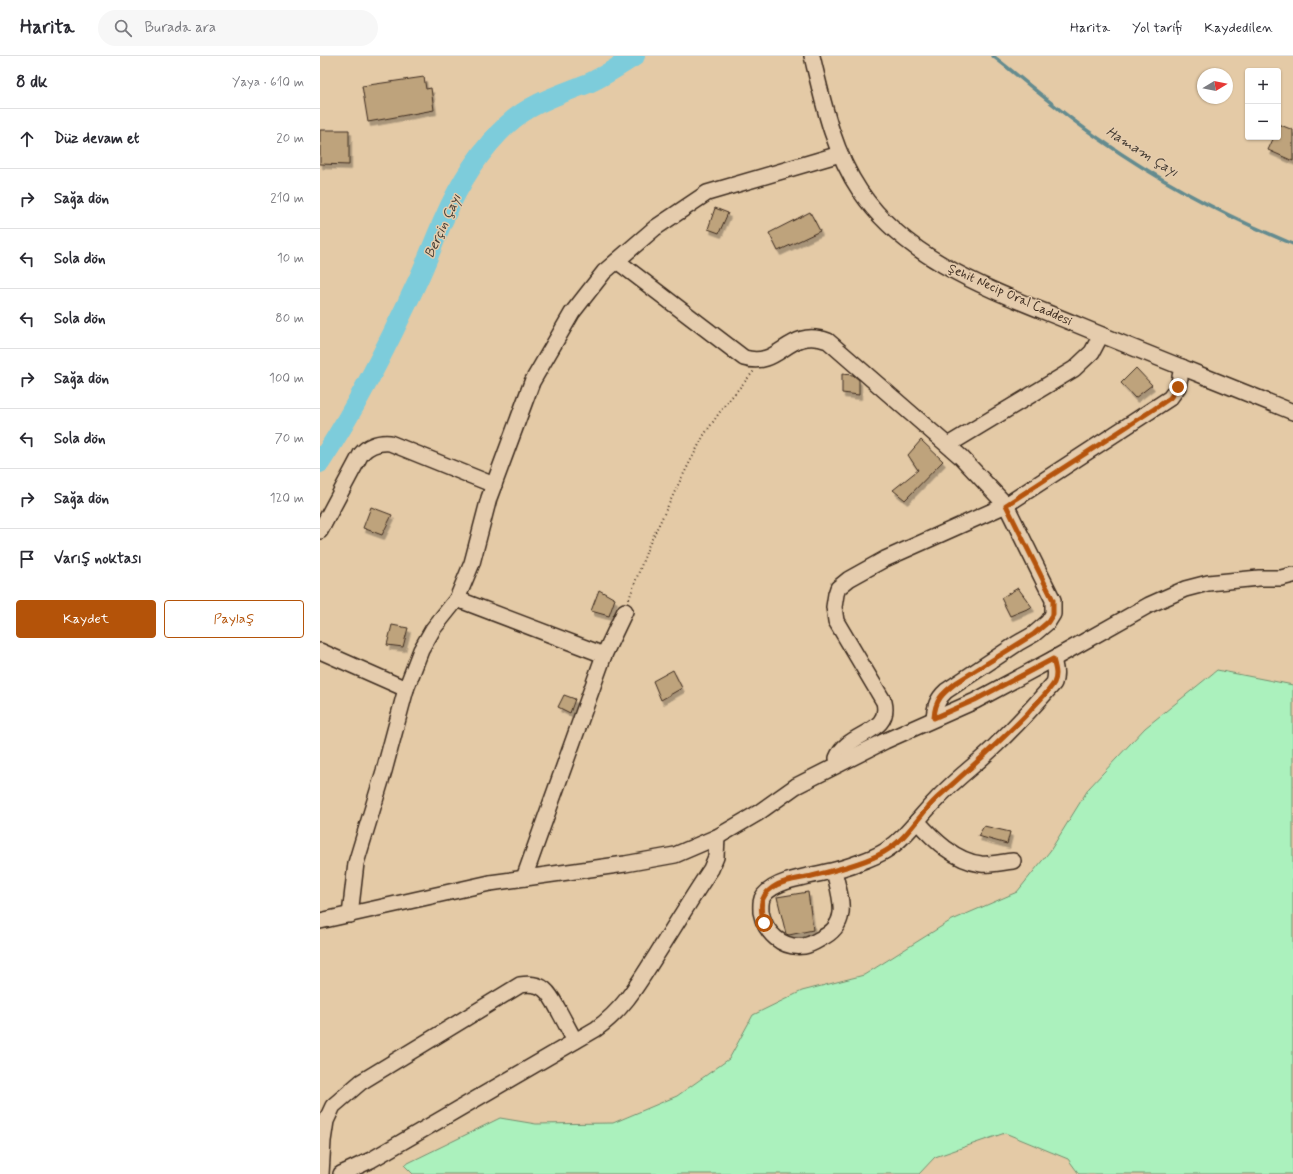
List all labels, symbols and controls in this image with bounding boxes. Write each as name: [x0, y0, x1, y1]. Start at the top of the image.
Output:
search box: [98, 10, 378, 46]
text: Harita: [20, 15, 74, 40]
icon: search: [112, 17, 134, 39]
text: Burada ara: [144, 18, 216, 38]
text: Harita: [1070, 19, 1110, 37]
text: Yol tarifi: [1132, 19, 1182, 37]
text: Kaydedilen: [1204, 19, 1273, 37]
north arrow: [1197, 68, 1233, 104]
map controls: [1245, 68, 1281, 140]
button: +: [1245, 68, 1281, 104]
text: 8 dk: [16, 71, 48, 93]
text: Yaya · 610 m: [232, 74, 304, 91]
button: −: [1245, 104, 1281, 140]
water label: Hamam Çayı: [1103, 123, 1182, 181]
icon: ahead: [16, 128, 38, 150]
text: Düz devam et: [54, 129, 139, 149]
text: 20 m: [276, 130, 304, 147]
icon: right: [16, 188, 38, 210]
text: Sağa dön: [54, 189, 109, 209]
text: 210 m: [270, 190, 304, 207]
water label: Berçin Çayı: [420, 191, 466, 261]
icon: left: [16, 248, 38, 270]
text: Sola dön: [54, 249, 106, 269]
text: 10 m: [277, 250, 304, 267]
street label: Şehit Necip Oral Caddesi: [945, 260, 1075, 330]
icon: left: [16, 308, 38, 330]
text: Sola dön: [54, 309, 106, 329]
text: 80 m: [275, 310, 304, 327]
icon: right: [16, 368, 38, 390]
text: Sağa dön: [54, 369, 109, 389]
text: 100 m: [269, 370, 304, 387]
route end: [1169, 378, 1187, 396]
icon: left: [16, 428, 38, 450]
text: Sola dön: [54, 429, 106, 449]
text: 70 m: [275, 430, 304, 447]
icon: right: [16, 488, 38, 510]
text: Sağa dön: [54, 489, 109, 509]
text: 120 m: [270, 490, 304, 507]
icon: arrive: [16, 548, 38, 570]
text: Varış noktası: [54, 549, 142, 569]
button: Kaydet: [16, 600, 156, 638]
button: Paylaş: [164, 600, 304, 638]
route start: [755, 914, 773, 932]

